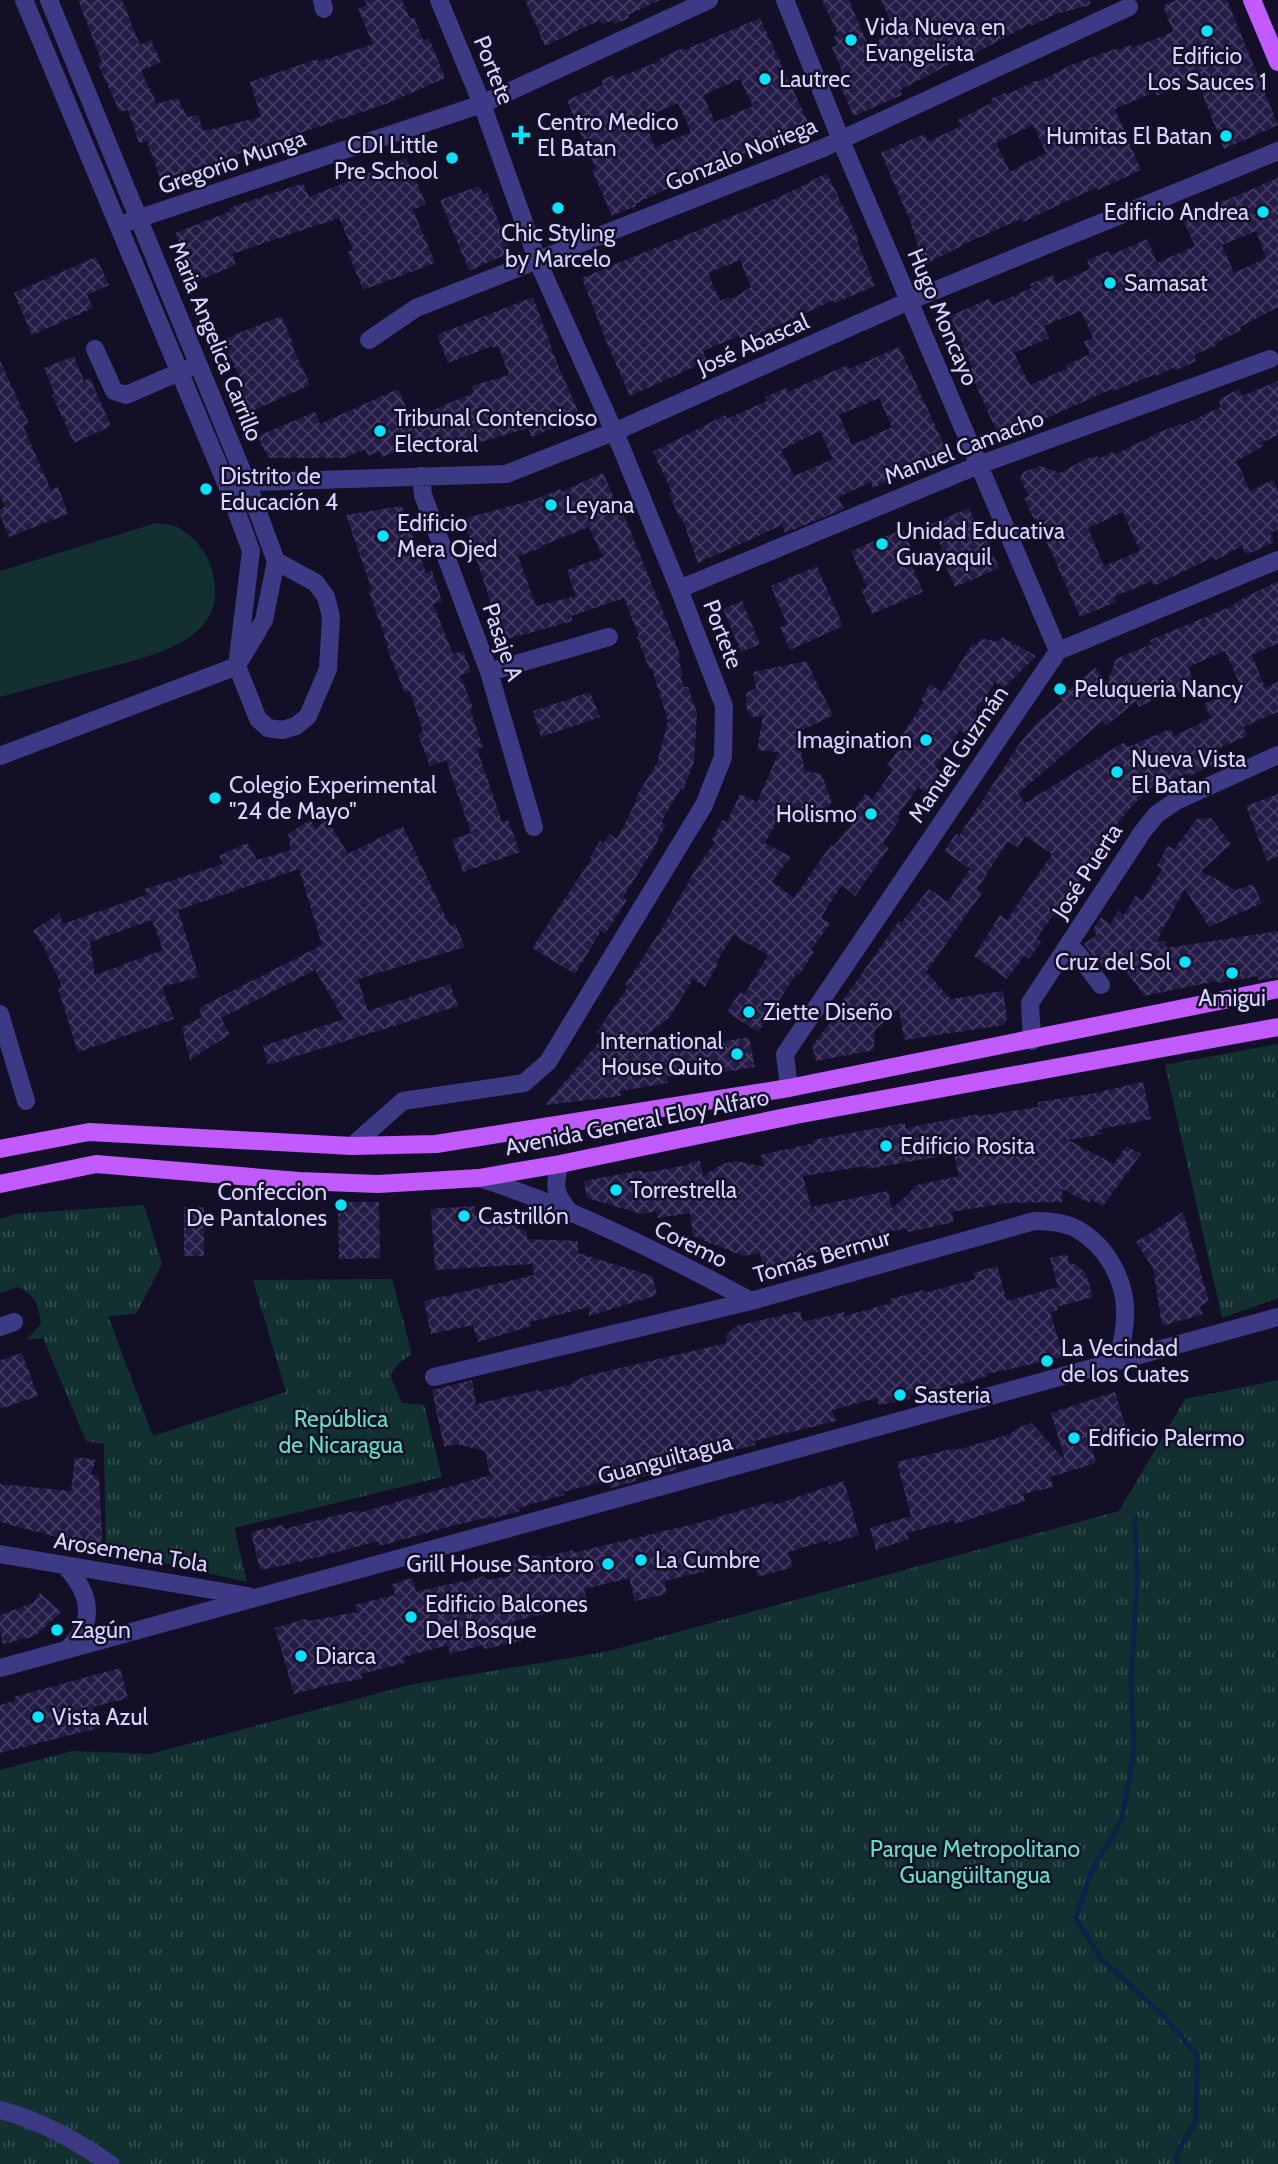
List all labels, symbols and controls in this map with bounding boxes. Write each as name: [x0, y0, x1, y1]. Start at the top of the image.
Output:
place label: Vida Nueva en Evangelista: [865, 13, 1006, 67]
marker: Edificio Los Sauces 1: [1199, 23, 1215, 39]
street label: Portete: [468, 32, 520, 109]
marker: Vida Nueva en Evangelista: [843, 32, 859, 48]
place label: Edificio Los Sauces 1: [1147, 42, 1267, 96]
place label: Lautrec: [779, 65, 851, 93]
marker: Lautrec: [757, 71, 773, 87]
place label: Centro Medico El Batan: [537, 108, 679, 162]
street label: Gonzalo Noriega: [661, 111, 821, 197]
place label: Humitas El Batan: [1046, 122, 1212, 150]
street label: Gregorio Munga: [155, 124, 309, 200]
marker: Centro Medico El Batan: [511, 125, 531, 145]
marker: Humitas El Batan: [1218, 128, 1234, 144]
place label: CDI Little Pre School: [334, 131, 439, 185]
marker: CDI Little Pre School: [444, 150, 460, 166]
place label: Edificio Andrea: [1104, 198, 1249, 226]
marker: Chic Styling by Marcelo: [550, 200, 566, 216]
marker: Edificio Andrea: [1255, 204, 1271, 220]
place label: Chic Styling by Marcelo: [501, 219, 616, 273]
street label: Maria Angelica Carrillo: [163, 237, 269, 445]
street label: Hugo Moncayo: [902, 244, 984, 390]
place label: Samasat: [1124, 269, 1208, 297]
marker: Samasat: [1102, 275, 1118, 291]
street label: José Abascal: [692, 307, 814, 381]
place label: Tribunal Contencioso Electoral: [394, 404, 597, 458]
street label: Manuel Camacho: [880, 404, 1048, 490]
marker: Tribunal Contencioso Electoral: [372, 423, 388, 439]
place label: Distrito de Educación 4: [220, 462, 338, 516]
marker: Distrito de Educación 4: [198, 481, 214, 497]
place label: Leyana: [565, 491, 634, 519]
marker: Leyana: [543, 497, 559, 513]
place label: Edificio Mera Ojed: [397, 509, 497, 563]
place label: Unidad Educativa Guayaquil: [896, 517, 1065, 571]
marker: Edificio Mera Ojed: [375, 528, 391, 544]
marker: Unidad Educativa Guayaquil: [874, 536, 890, 552]
street label: Portete: [697, 596, 749, 673]
street label: Pasaje A: [477, 599, 529, 685]
place label: Peluqueria Nancy: [1074, 675, 1243, 703]
street label: Manuel Guzmán: [902, 680, 1014, 828]
marker: Peluqueria Nancy: [1052, 681, 1068, 697]
place label: Imagination: [797, 726, 912, 754]
marker: Imagination: [918, 732, 934, 748]
place label: Nueva Vista El Batan: [1131, 745, 1246, 799]
marker: Nueva Vista El Batan: [1109, 764, 1125, 780]
place label: Colegio Experimental "24 de Mayo": [229, 771, 437, 825]
marker: Colegio Experimental "24 de Mayo": [207, 790, 223, 806]
place label: Holismo: [776, 800, 857, 828]
marker: Holismo: [863, 806, 879, 822]
street label: José Puerta: [1045, 818, 1128, 925]
place label: Cruz del Sol: [1055, 948, 1172, 976]
marker: Cruz del Sol: [1177, 954, 1193, 970]
marker: Amigui: [1224, 965, 1240, 981]
place label: Amigui: [1198, 984, 1266, 1012]
place label: Ziette Diseño: [763, 998, 893, 1026]
marker: Ziette Diseño: [741, 1004, 757, 1020]
place label: International House Quito: [600, 1027, 724, 1081]
marker: International House Quito: [729, 1046, 745, 1062]
street label: Avenida General Eloy Alfaro: [503, 1083, 771, 1161]
place label: Edificio Rosita: [900, 1132, 1035, 1160]
marker: Edificio Rosita: [878, 1138, 894, 1154]
place label: Torrestrella: [630, 1176, 737, 1204]
place label: Confeccion De Pantalones: [186, 1178, 327, 1232]
marker: Torrestrella: [608, 1182, 624, 1198]
marker: Confeccion De Pantalones: [333, 1197, 349, 1213]
place label: Castrillón: [478, 1202, 569, 1230]
marker: Castrillón: [456, 1208, 472, 1224]
street label: Coremo: [650, 1214, 732, 1274]
street label: Tomás Bermur: [750, 1223, 894, 1289]
place label: La Vecindad de los Cuates: [1061, 1334, 1189, 1388]
marker: La Vecindad de los Cuates: [1039, 1353, 1055, 1369]
place label: Sasteria: [914, 1381, 991, 1409]
marker: Sasteria: [892, 1387, 908, 1403]
park label: República de Nicaragua: [279, 1405, 403, 1459]
place label: Edificio Palermo: [1088, 1424, 1245, 1452]
street label: Guanguiltagua: [595, 1428, 735, 1490]
marker: Edificio Palermo: [1066, 1430, 1082, 1446]
street label: Arosemena Tola: [52, 1526, 210, 1578]
place label: La Cumbre: [655, 1546, 761, 1574]
place label: Grill House Santoro: [406, 1550, 594, 1578]
marker: La Cumbre: [633, 1552, 649, 1568]
marker: Grill House Santoro: [600, 1556, 616, 1572]
place label: Edificio Balcones Del Bosque: [425, 1590, 588, 1644]
marker: Edificio Balcones Del Bosque: [403, 1609, 419, 1625]
place label: Zagún: [71, 1616, 131, 1644]
marker: Zagún: [49, 1622, 65, 1638]
place label: Diarca: [315, 1642, 376, 1670]
marker: Diarca: [293, 1648, 309, 1664]
place label: Vista Azul: [52, 1703, 148, 1731]
marker: Vista Azul: [30, 1709, 46, 1725]
park label: Parque Metropolitano Guangüiltangua: [870, 1835, 1080, 1889]

